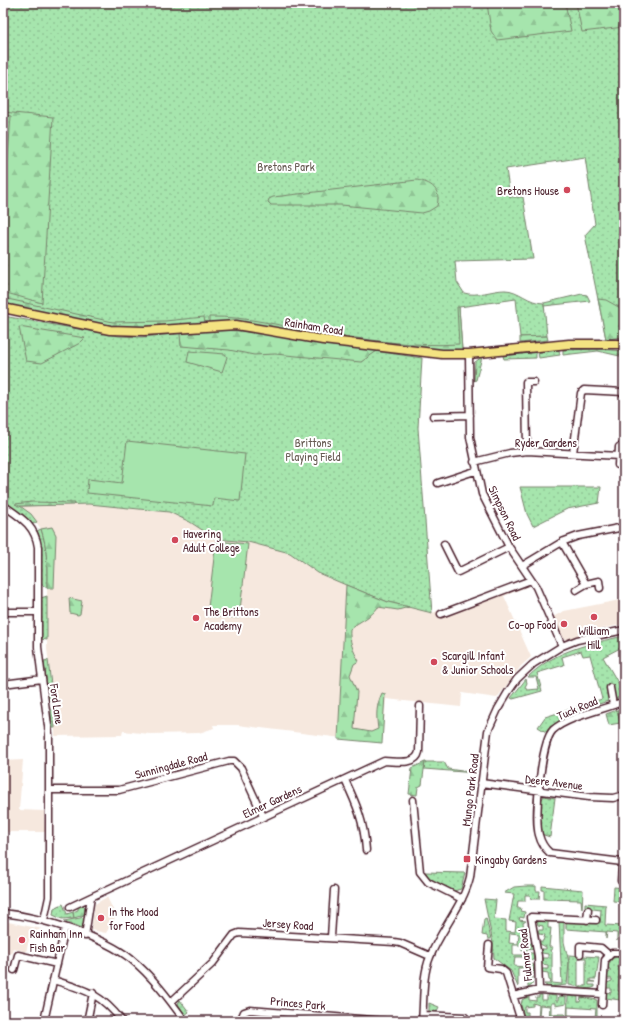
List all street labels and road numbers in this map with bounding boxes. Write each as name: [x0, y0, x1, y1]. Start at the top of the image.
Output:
street label: Rainham Road: [284, 313, 345, 339]
street label: Ryder Gardens: [515, 434, 577, 451]
street label: Simpson Road: [484, 483, 526, 543]
street label: Ford Lane: [46, 682, 68, 726]
street label: Tuck Road: [554, 692, 600, 724]
street label: Sunningdale Road: [133, 747, 209, 783]
street label: Mungo Park Road: [457, 753, 483, 827]
street label: Deere Avenue: [524, 770, 584, 794]
street label: Elmer Gardens: [240, 780, 305, 822]
street label: Jersey Road: [262, 914, 314, 934]
street label: Fulmar Road: [514, 928, 536, 983]
street label: Princes Park: [270, 992, 326, 1014]

